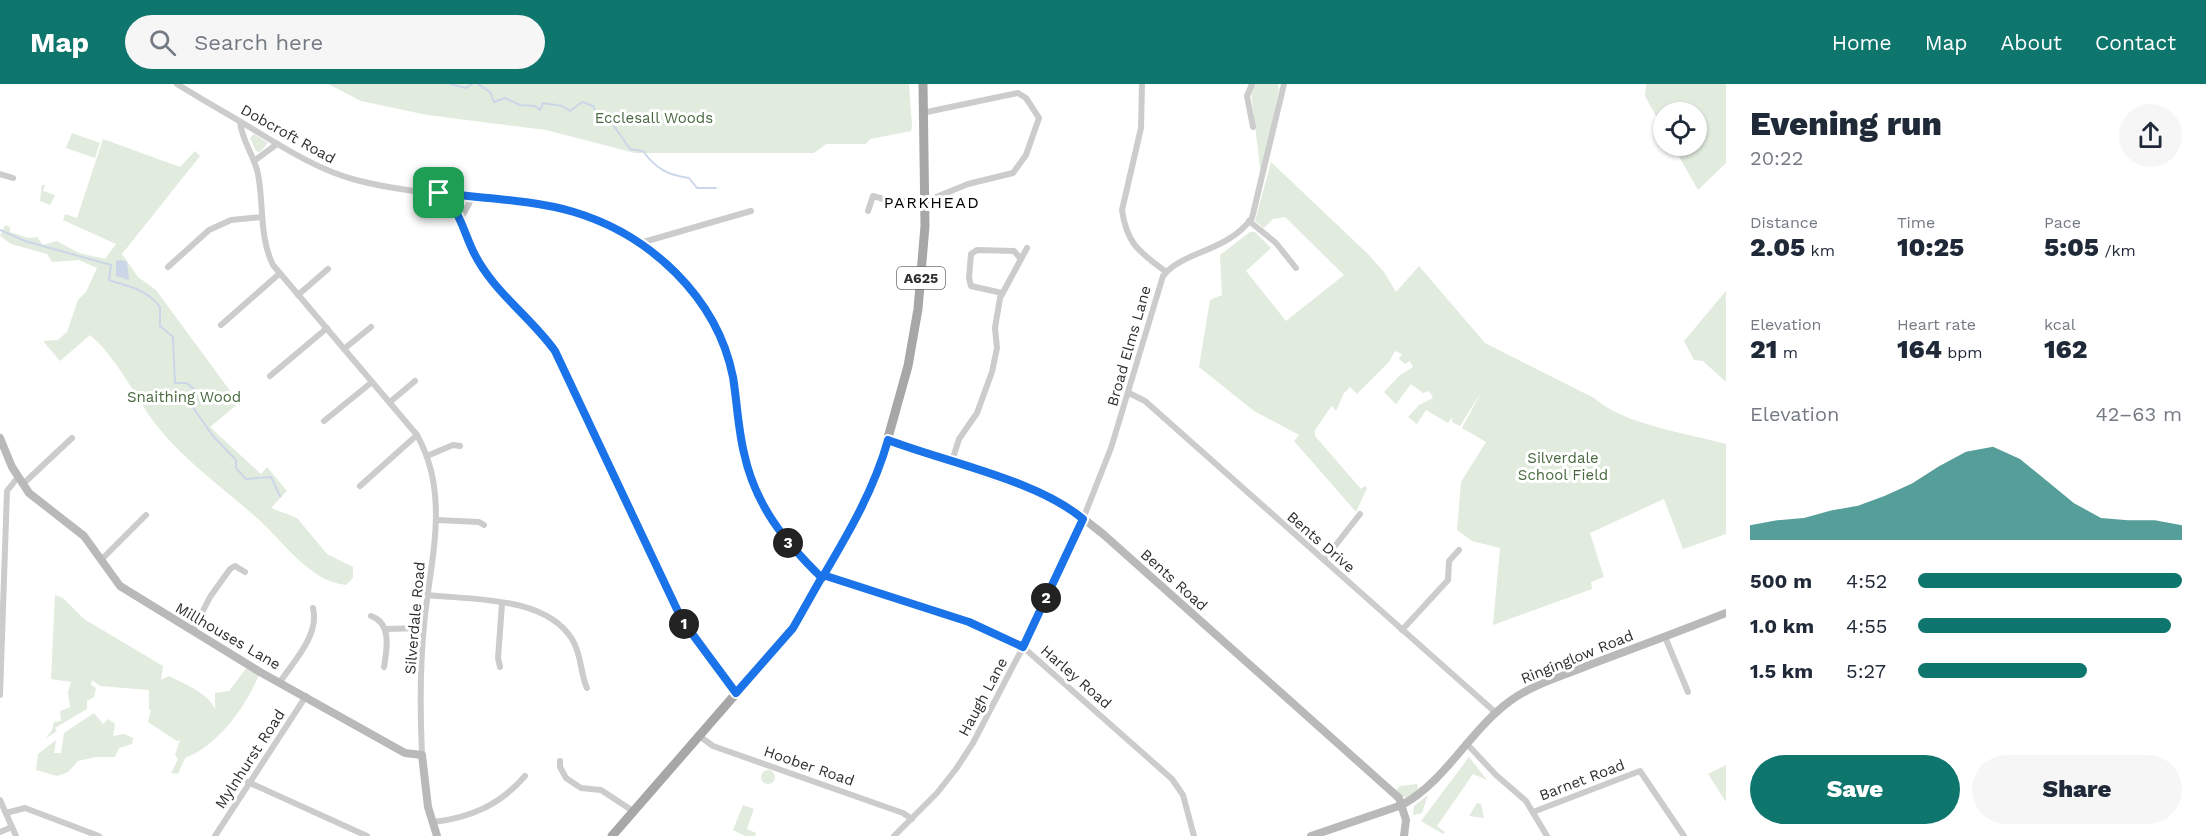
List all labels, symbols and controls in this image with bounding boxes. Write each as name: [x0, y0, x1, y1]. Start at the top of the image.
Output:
search box: [125, 15, 545, 69]
text: Map: [30, 26, 89, 59]
icon: search: [146, 26, 179, 59]
text: Search here: [194, 30, 323, 55]
text: Home: [1832, 30, 1892, 55]
text: Map: [1925, 30, 1968, 55]
text: About: [2001, 30, 2062, 55]
text: Contact: [2095, 30, 2176, 55]
street label: Dobcroft Road: [237, 101, 339, 167]
map controls: [1653, 102, 1707, 156]
button: locate: [1653, 102, 1707, 156]
text: Evening run: [1750, 104, 1942, 143]
button: share: [2119, 104, 2182, 167]
park label: Ecclesall Woods: [595, 109, 713, 127]
text: 20:22: [1750, 146, 1803, 170]
pin: [413, 167, 464, 218]
icon: arrive: [422, 176, 455, 209]
district label: PARKHEAD: [884, 193, 980, 212]
text: Distance: [1750, 213, 1818, 232]
text: Time: [1897, 213, 1935, 232]
text: Pace: [2044, 213, 2081, 232]
text: 2.05: [1750, 232, 1805, 262]
text: 10:25: [1897, 232, 1964, 262]
text: 5:05: [2044, 232, 2099, 262]
text: km: [1805, 241, 1835, 260]
text: /km: [2099, 241, 2136, 260]
road number: A625: [897, 267, 945, 289]
street label: Broad Elms Lane: [1103, 284, 1155, 408]
text: Elevation: [1750, 315, 1821, 334]
text: Heart rate: [1897, 315, 1976, 334]
text: kcal: [2044, 315, 2076, 334]
text: 21: [1750, 334, 1777, 364]
text: 164: [1897, 334, 1942, 364]
text: 162: [2044, 334, 2087, 364]
text: m: [1777, 343, 1798, 362]
text: bpm: [1942, 343, 1983, 362]
park label: Snaithing Wood: [127, 388, 241, 406]
text: Elevation: [1750, 402, 1839, 426]
text: 42–63 m: [2096, 402, 2182, 426]
park label: Silverdale School Field: [1518, 449, 1608, 484]
street label: Bents Drive: [1283, 508, 1359, 576]
pin: 3: [773, 528, 803, 558]
text: 3: [783, 533, 793, 552]
street label: Bents Road: [1137, 545, 1211, 615]
street label: Silverdale Road: [401, 561, 429, 675]
text: 500 m: [1750, 569, 1812, 593]
text: 4:52: [1846, 569, 1887, 593]
pin: 2: [1031, 583, 1061, 613]
text: 2: [1041, 588, 1051, 607]
street label: Millhouses Lane: [172, 599, 284, 673]
pin: 1: [669, 609, 699, 639]
text: 1: [681, 614, 687, 633]
text: 1.0 km: [1750, 614, 1814, 638]
text: 4:55: [1846, 614, 1887, 638]
street label: Ringinglow Road: [1518, 626, 1636, 688]
street label: Harley Road: [1037, 641, 1115, 713]
street label: Haugh Lane: [955, 655, 1011, 739]
text: 1.5 km: [1750, 659, 1813, 683]
text: 5:27: [1846, 659, 1886, 683]
street label: Mylnhurst Road: [211, 706, 289, 812]
street label: Hoober Road: [761, 742, 857, 790]
street label: Barnet Road: [1537, 755, 1627, 805]
button: Save: [1750, 755, 1960, 824]
button: Share: [1972, 755, 2182, 824]

